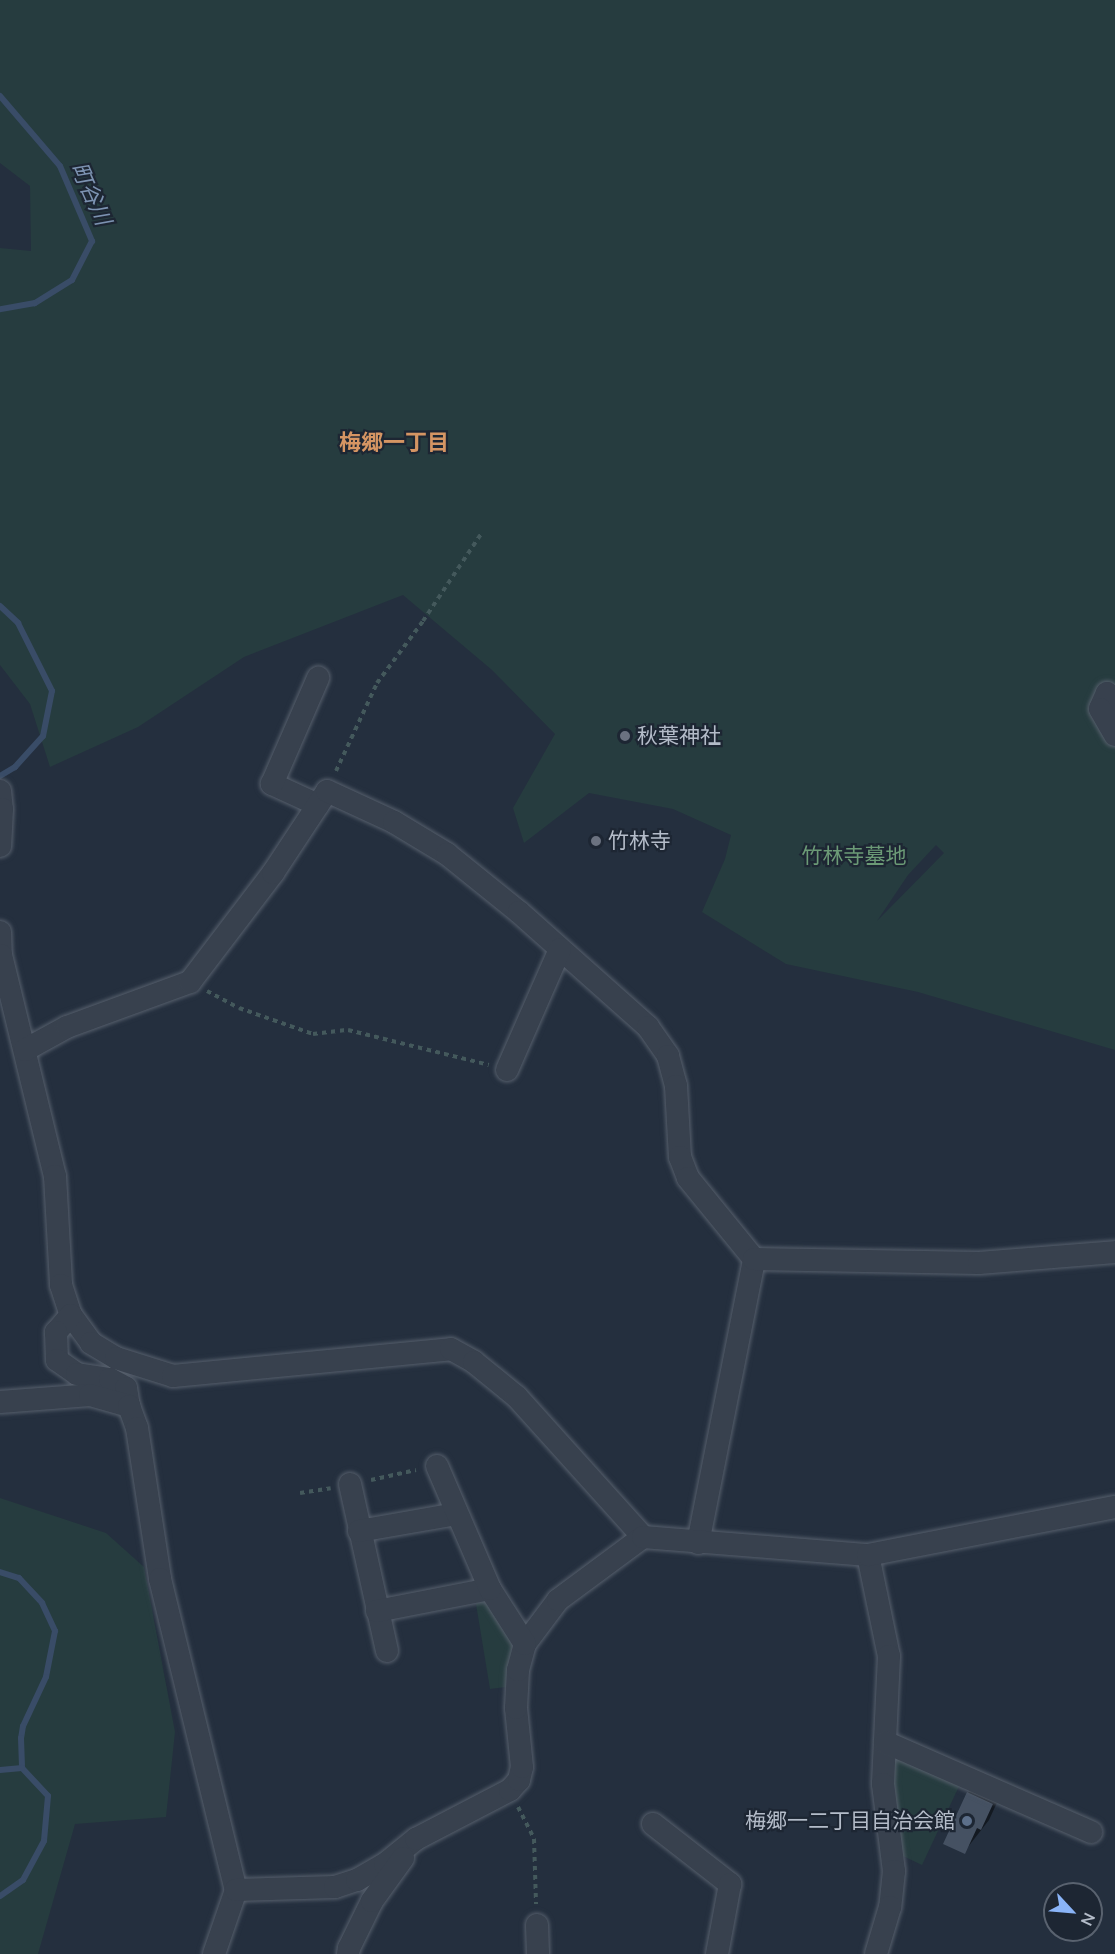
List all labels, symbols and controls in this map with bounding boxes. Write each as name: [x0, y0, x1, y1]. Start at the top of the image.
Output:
water label: 町谷川: [65, 158, 115, 230]
district label: 梅郷一丁目: [339, 431, 449, 457]
place label: 秋葉神社: [637, 723, 721, 749]
marker: 秋葉神社: [618, 729, 632, 743]
place label: 竹林寺: [608, 828, 671, 854]
marker: 竹林寺: [589, 834, 603, 848]
park label: 竹林寺墓地: [802, 843, 906, 869]
place label: 梅郷一二丁目自治会館: [745, 1808, 955, 1834]
marker: 梅郷一二丁目自治会館: [960, 1814, 974, 1828]
north arrow: [1043, 1882, 1103, 1942]
text: N: [1075, 1909, 1100, 1929]

